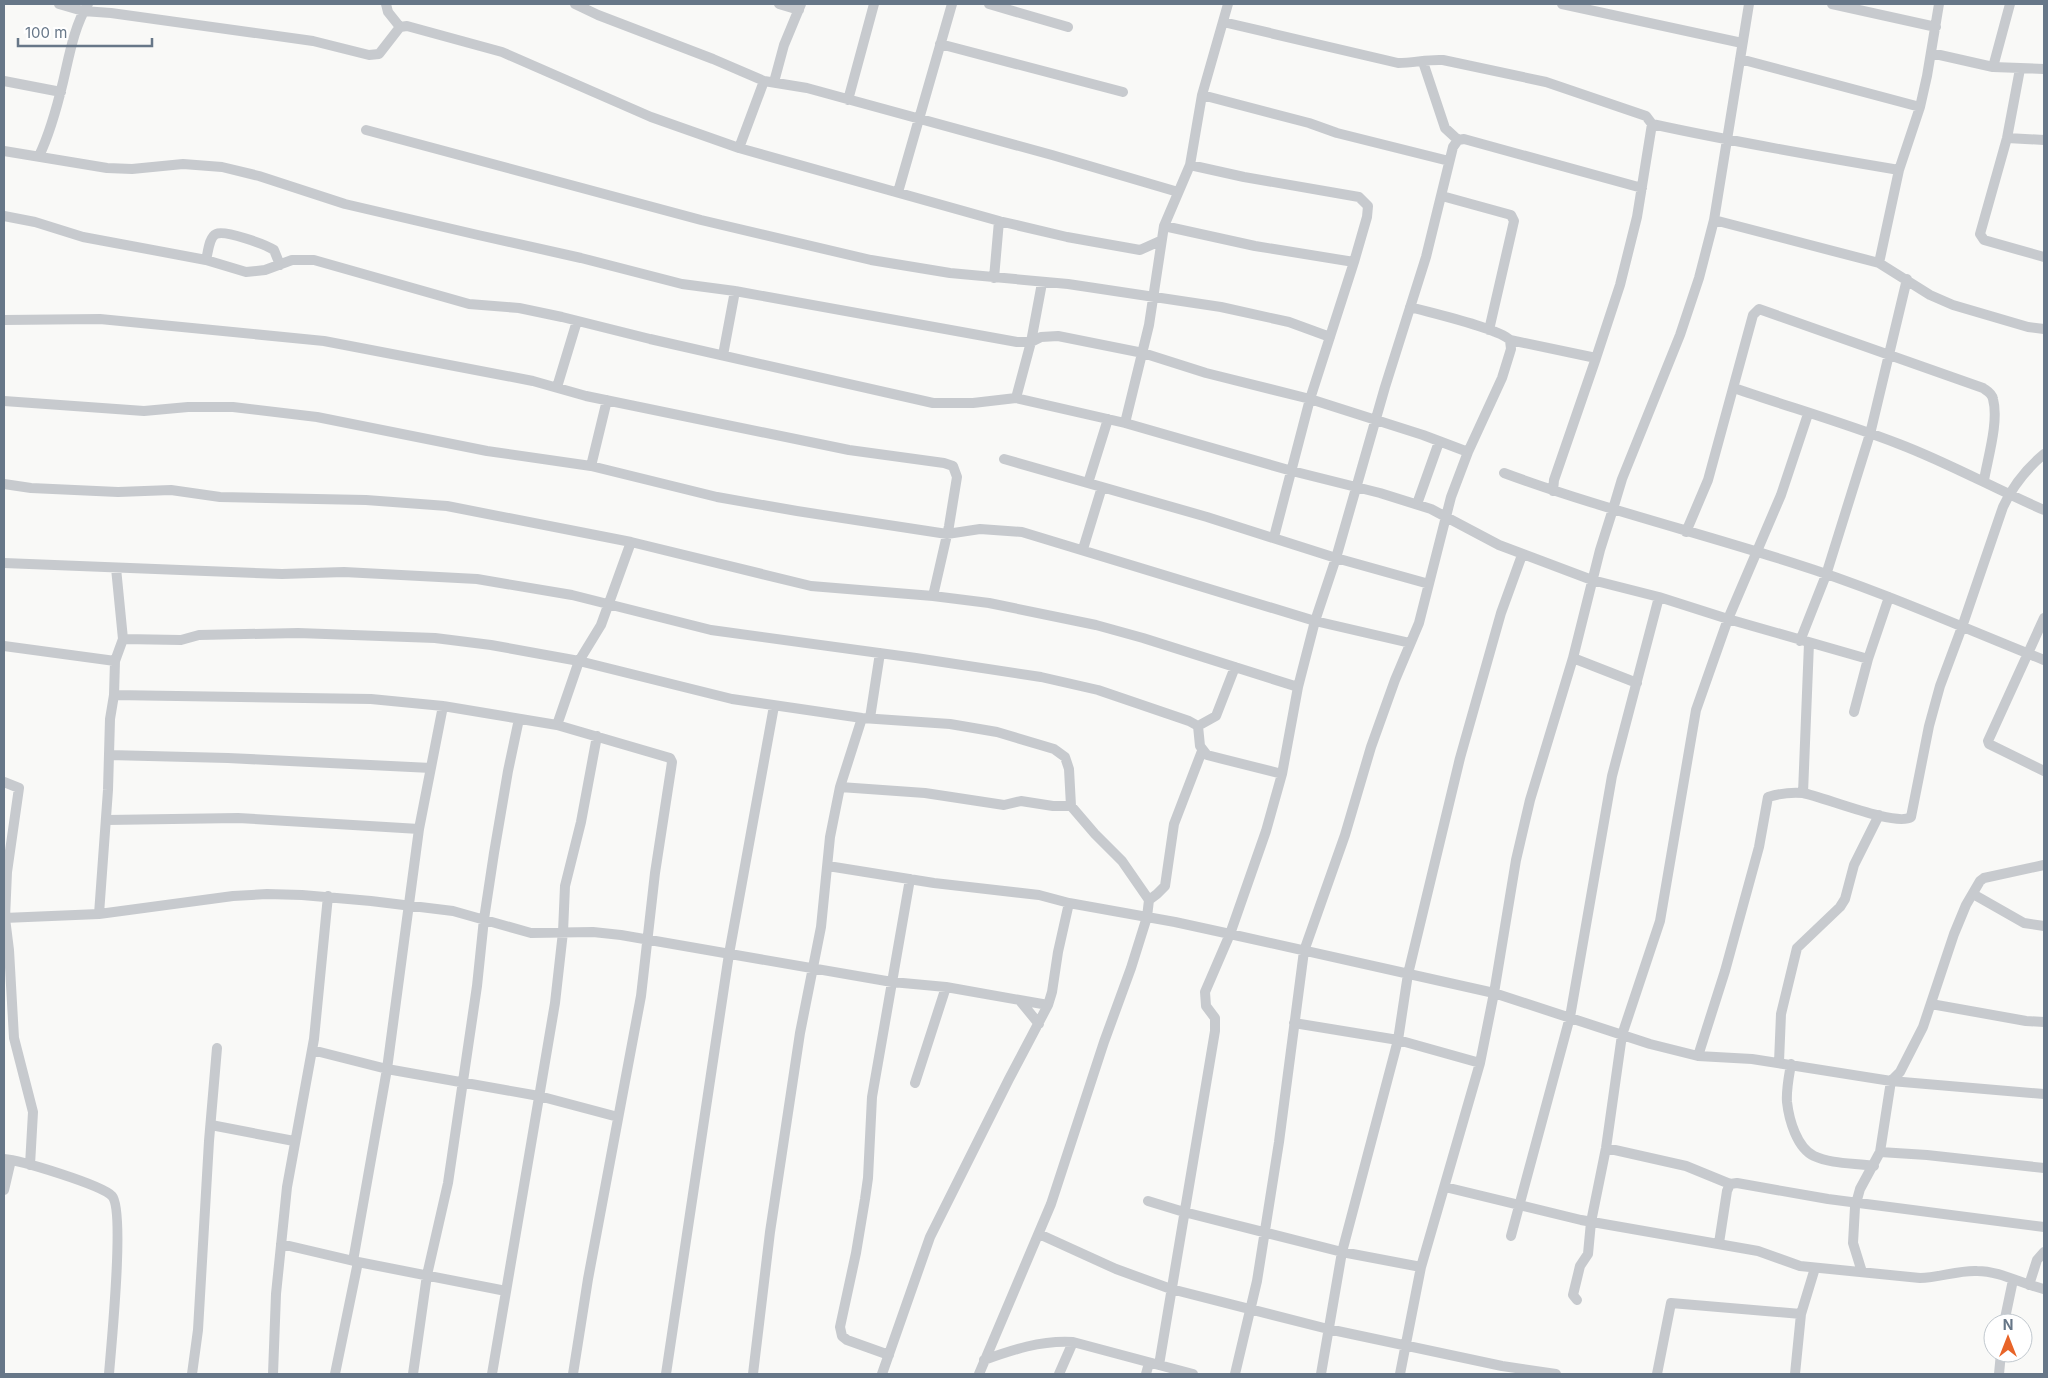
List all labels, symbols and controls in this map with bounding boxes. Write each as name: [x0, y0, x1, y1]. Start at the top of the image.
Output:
scale bar: [18, 15, 151, 47]
text: 100 m: [25, 23, 67, 42]
north arrow: [1983, 1313, 2033, 1363]
text: N: [2003, 1316, 2013, 1333]

